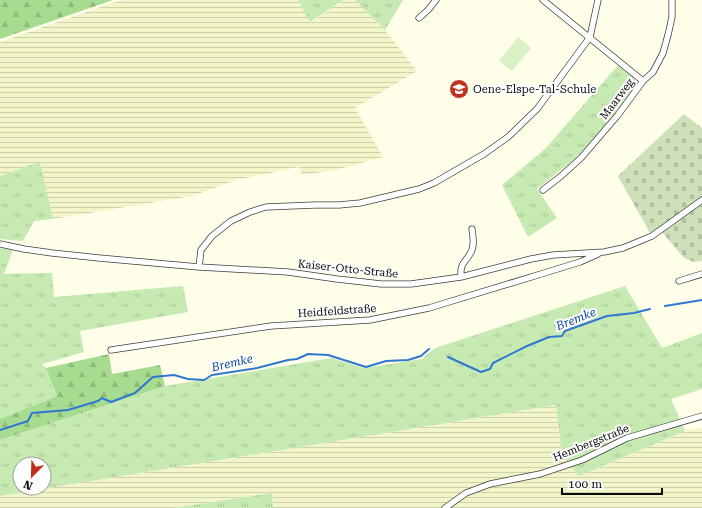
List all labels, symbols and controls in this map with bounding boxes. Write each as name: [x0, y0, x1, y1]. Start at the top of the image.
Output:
street label: Maarweg: [597, 75, 637, 122]
school or university icon: Oene-Elspe-Tal-Schule: [448, 78, 470, 100]
place label: Oene-Elspe-Tal-Schule: [473, 83, 596, 96]
street label: Kaiser-Otto-Straße: [297, 257, 399, 281]
street label: Heidfeldstraße: [297, 302, 377, 320]
water label: Bremke: [553, 305, 598, 334]
water label: Bremke: [209, 351, 254, 375]
street label: Hembergstraße: [551, 422, 631, 464]
north arrow: [12, 456, 52, 496]
scale bar: [562, 470, 662, 496]
text: N: [21, 477, 35, 492]
text: 100 m: [568, 477, 602, 491]

